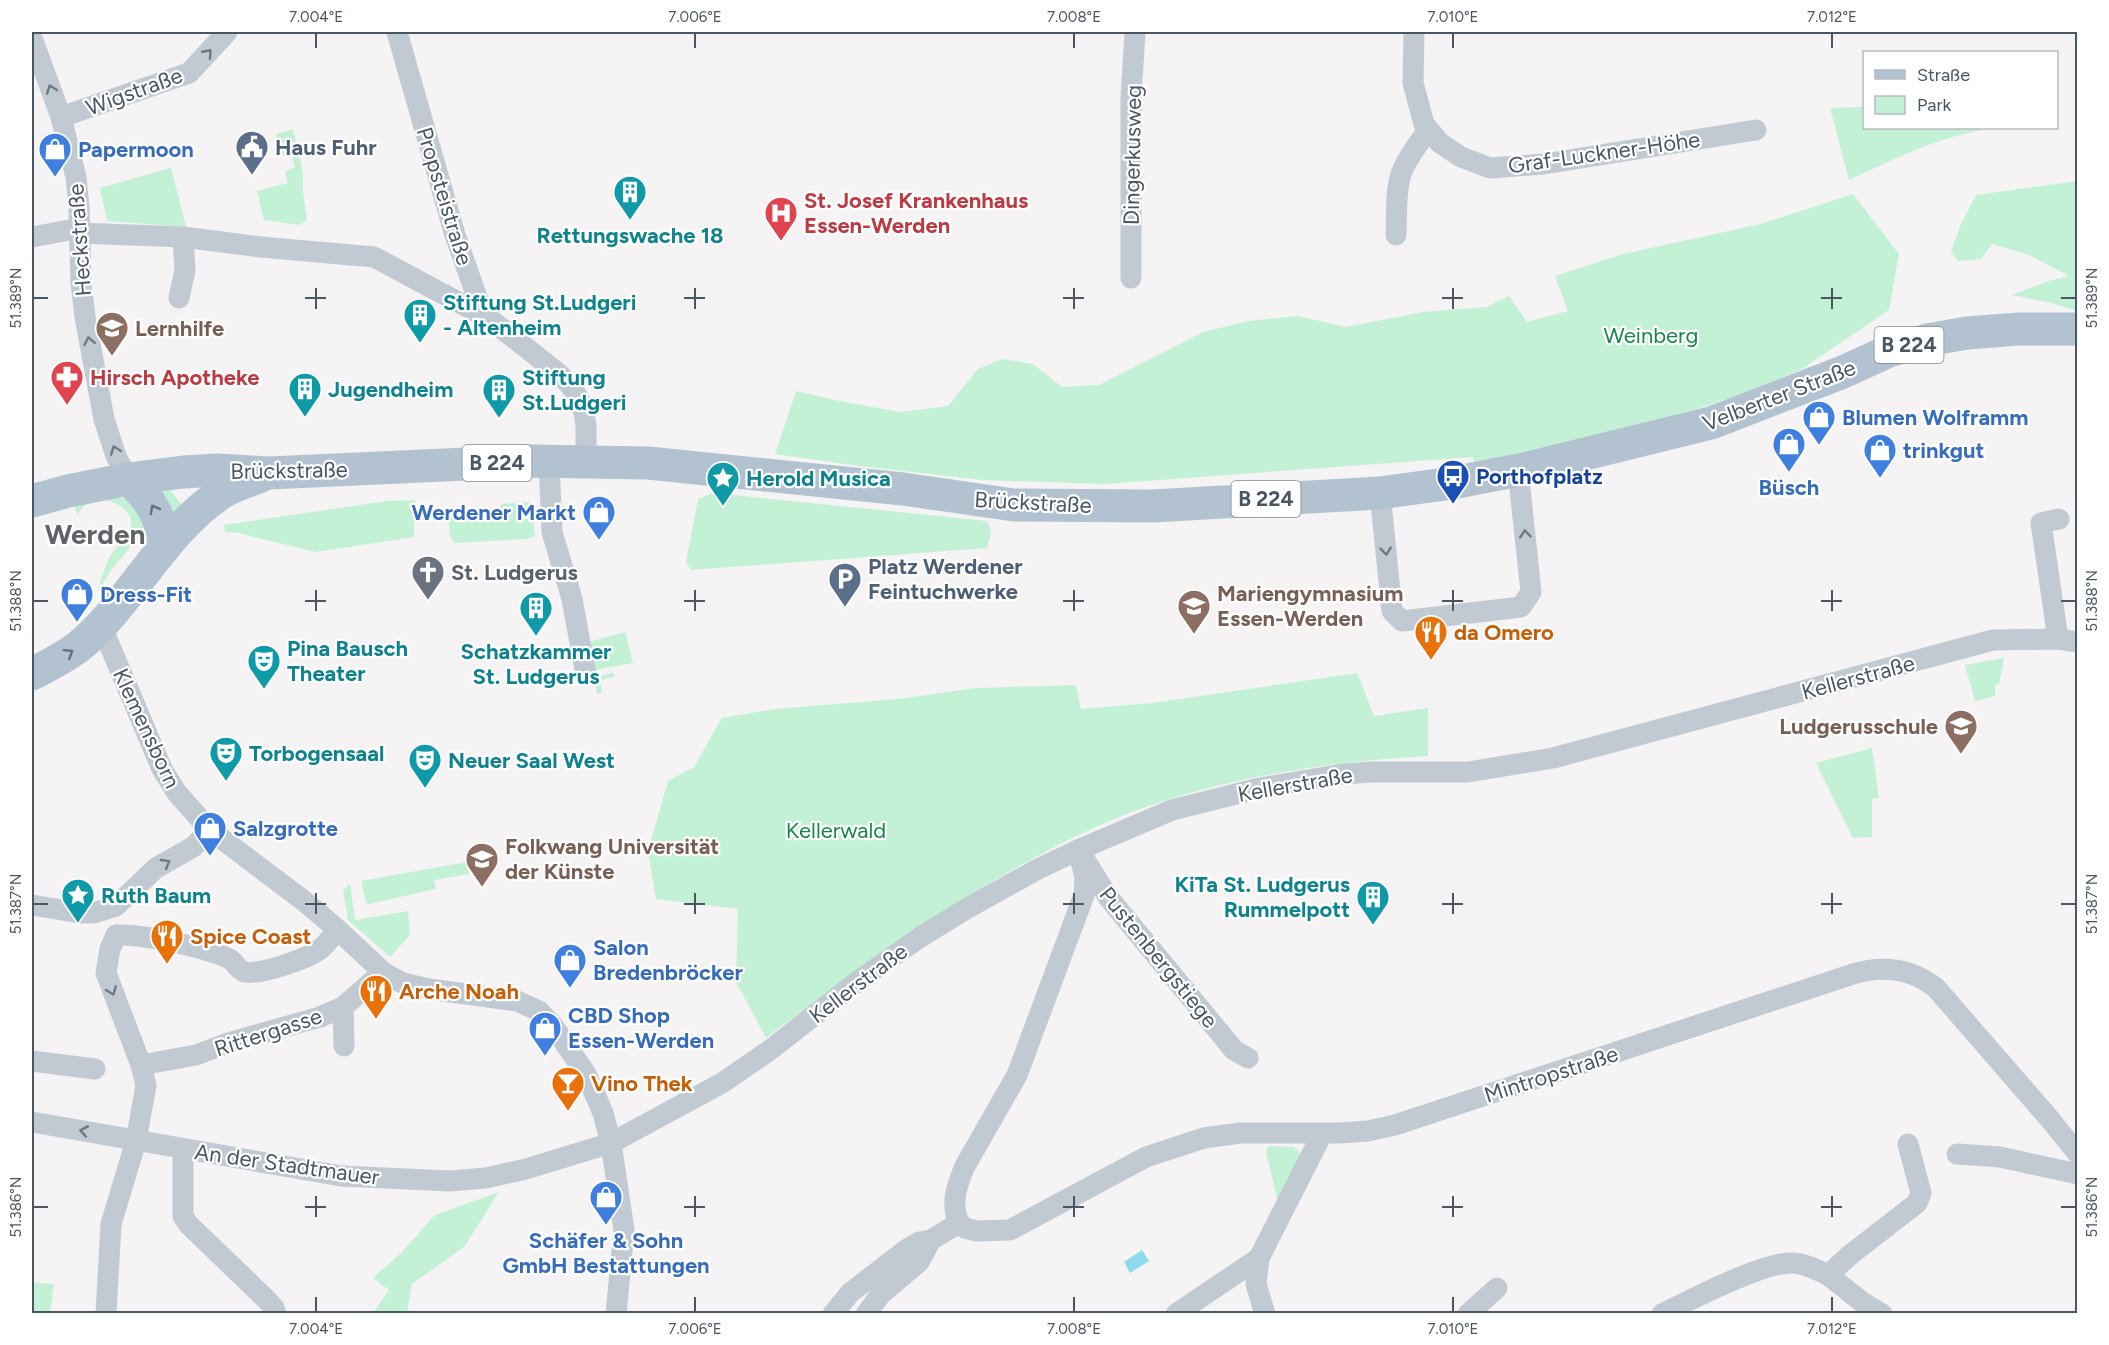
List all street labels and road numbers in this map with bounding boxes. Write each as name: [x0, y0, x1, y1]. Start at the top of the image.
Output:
street label: Wigstraße: [82, 62, 186, 121]
street label: Dingerkusweg: [1118, 85, 1147, 225]
street label: Propsteistraße: [411, 124, 478, 269]
street label: Graf-Luckner-Höhe: [1506, 126, 1702, 179]
street label: Heckstraße: [62, 183, 97, 297]
road number: B 224: [1874, 327, 1944, 363]
street label: Velberter Straße: [1699, 354, 1859, 437]
road number: B 224: [462, 445, 532, 481]
street label: Brückstraße: [230, 456, 348, 485]
road number: B 224: [1232, 481, 1300, 517]
street label: Brückstraße: [974, 486, 1092, 519]
street label: Kellerstraße: [1799, 649, 1918, 706]
street label: Klemensborn: [107, 664, 186, 792]
street label: Kellerstraße: [1236, 761, 1355, 808]
street label: Pustenbergstiege: [1093, 881, 1224, 1033]
street label: Kellerstraße: [804, 938, 913, 1029]
street label: Rittergasse: [211, 1002, 325, 1063]
street label: Mintropstraße: [1481, 1040, 1621, 1109]
street label: An der Stadtmauer: [193, 1138, 382, 1191]

